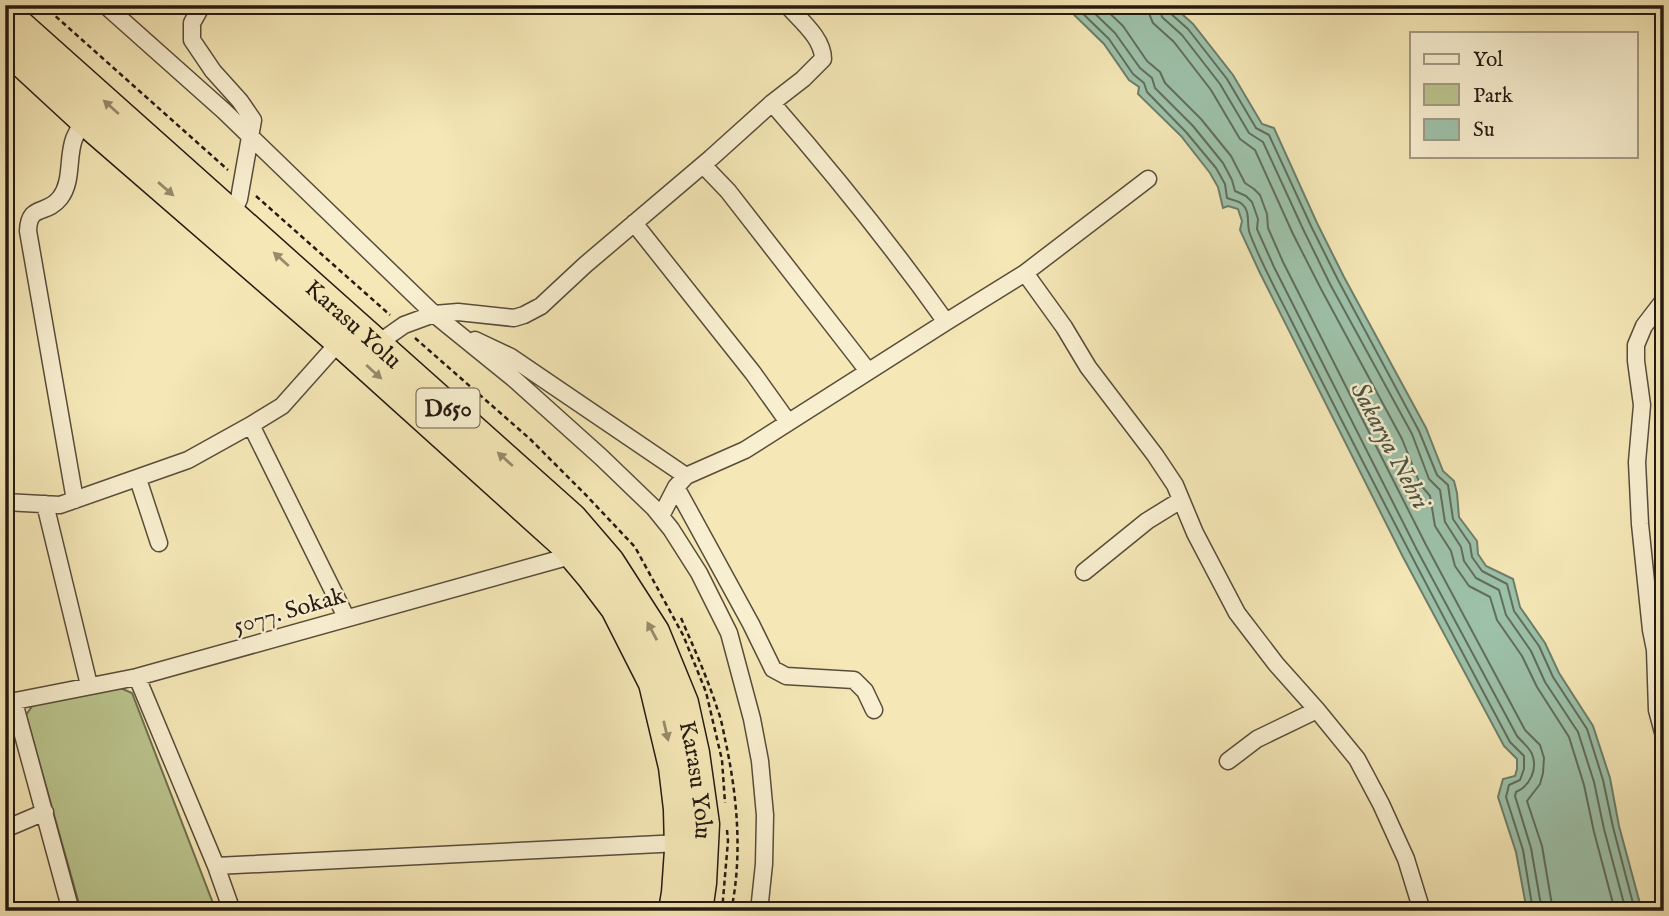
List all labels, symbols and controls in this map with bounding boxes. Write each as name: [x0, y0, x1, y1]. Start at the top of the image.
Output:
legend: [1410, 32, 1638, 158]
text: Yol: [1473, 47, 1503, 74]
text: Park: [1473, 83, 1514, 110]
one-way arrow: [102, 99, 120, 115]
text: Su: [1473, 117, 1495, 144]
one-way arrow: [157, 181, 174, 197]
one-way arrow: [273, 251, 290, 267]
street label: Karasu Yolu: [297, 274, 407, 376]
one-way arrow: [365, 363, 382, 379]
water label: Sakarya Nehri: [1342, 376, 1438, 516]
road number: D650: [416, 388, 480, 428]
one-way arrow: [496, 451, 514, 467]
street label: 5077. Sokak: [230, 581, 349, 642]
one-way arrow: [646, 621, 657, 641]
street label: Karasu Yolu: [670, 718, 718, 840]
one-way arrow: [661, 720, 672, 742]

